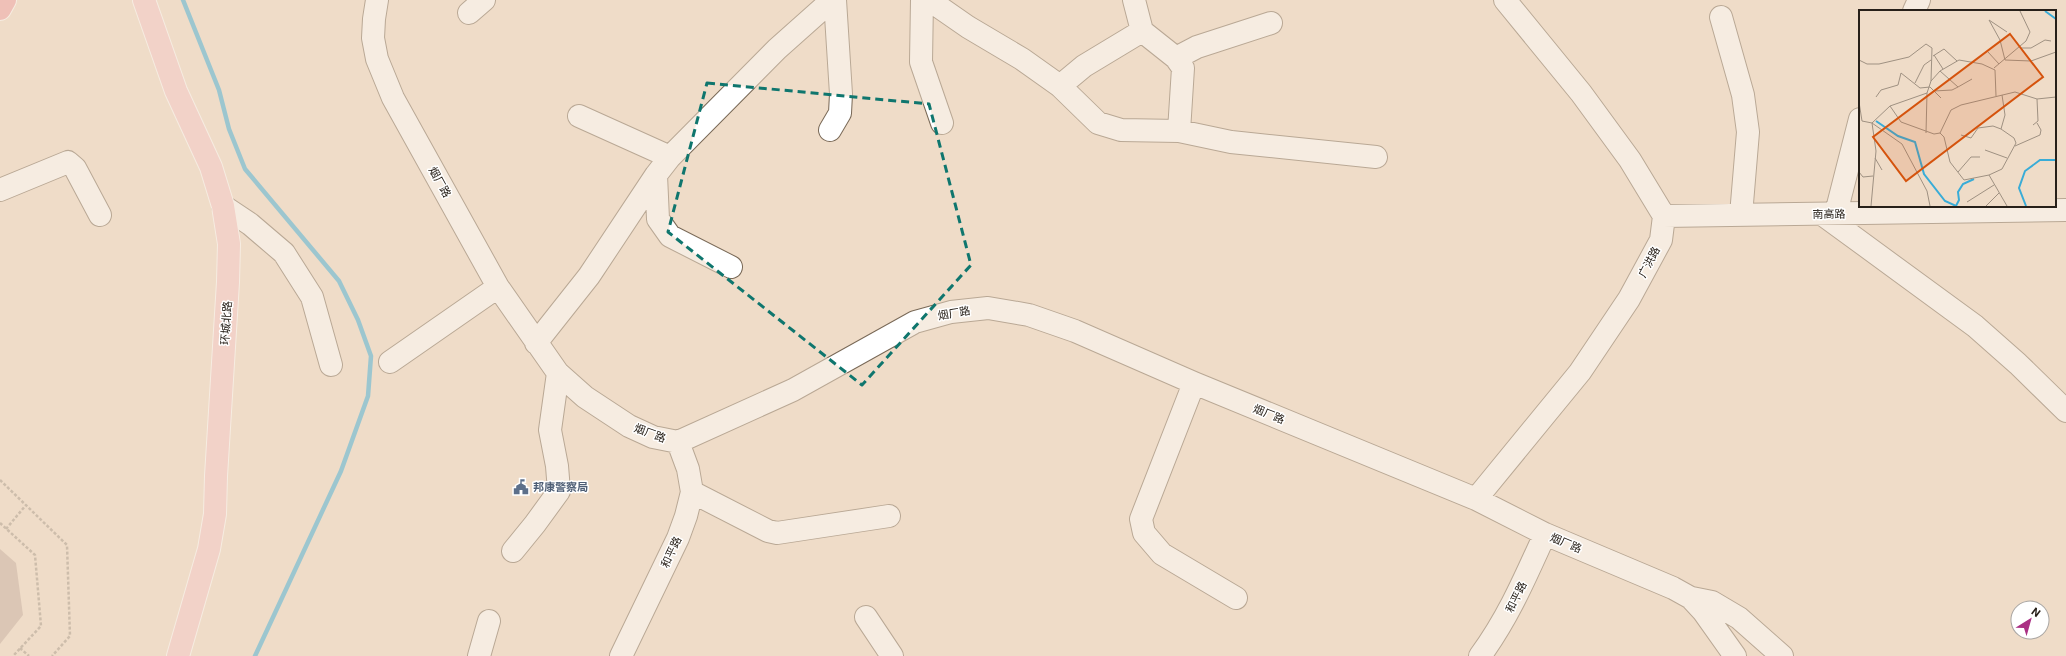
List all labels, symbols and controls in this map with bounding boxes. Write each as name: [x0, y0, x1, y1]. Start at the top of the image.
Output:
inset map: [1859, 10, 2056, 207]
street label: 烟厂路: [426, 165, 453, 200]
street label: 南高路: [1812, 208, 1846, 221]
street label: 广洪路: [1636, 245, 1663, 280]
street label: 环城北路: [218, 301, 235, 345]
street label: 烟厂路: [937, 304, 971, 323]
street label: 烟厂路: [1251, 402, 1287, 427]
street label: 烟厂路: [632, 422, 668, 445]
public building icon: 邦康警察局: [512, 478, 530, 496]
place label: 邦康警察局: [533, 481, 588, 494]
street label: 烟厂路: [1548, 531, 1584, 556]
street label: 和平路: [659, 535, 684, 570]
street label: 和平路: [1503, 580, 1530, 615]
north arrow: [2010, 600, 2050, 640]
text: N: [2029, 605, 2043, 620]

